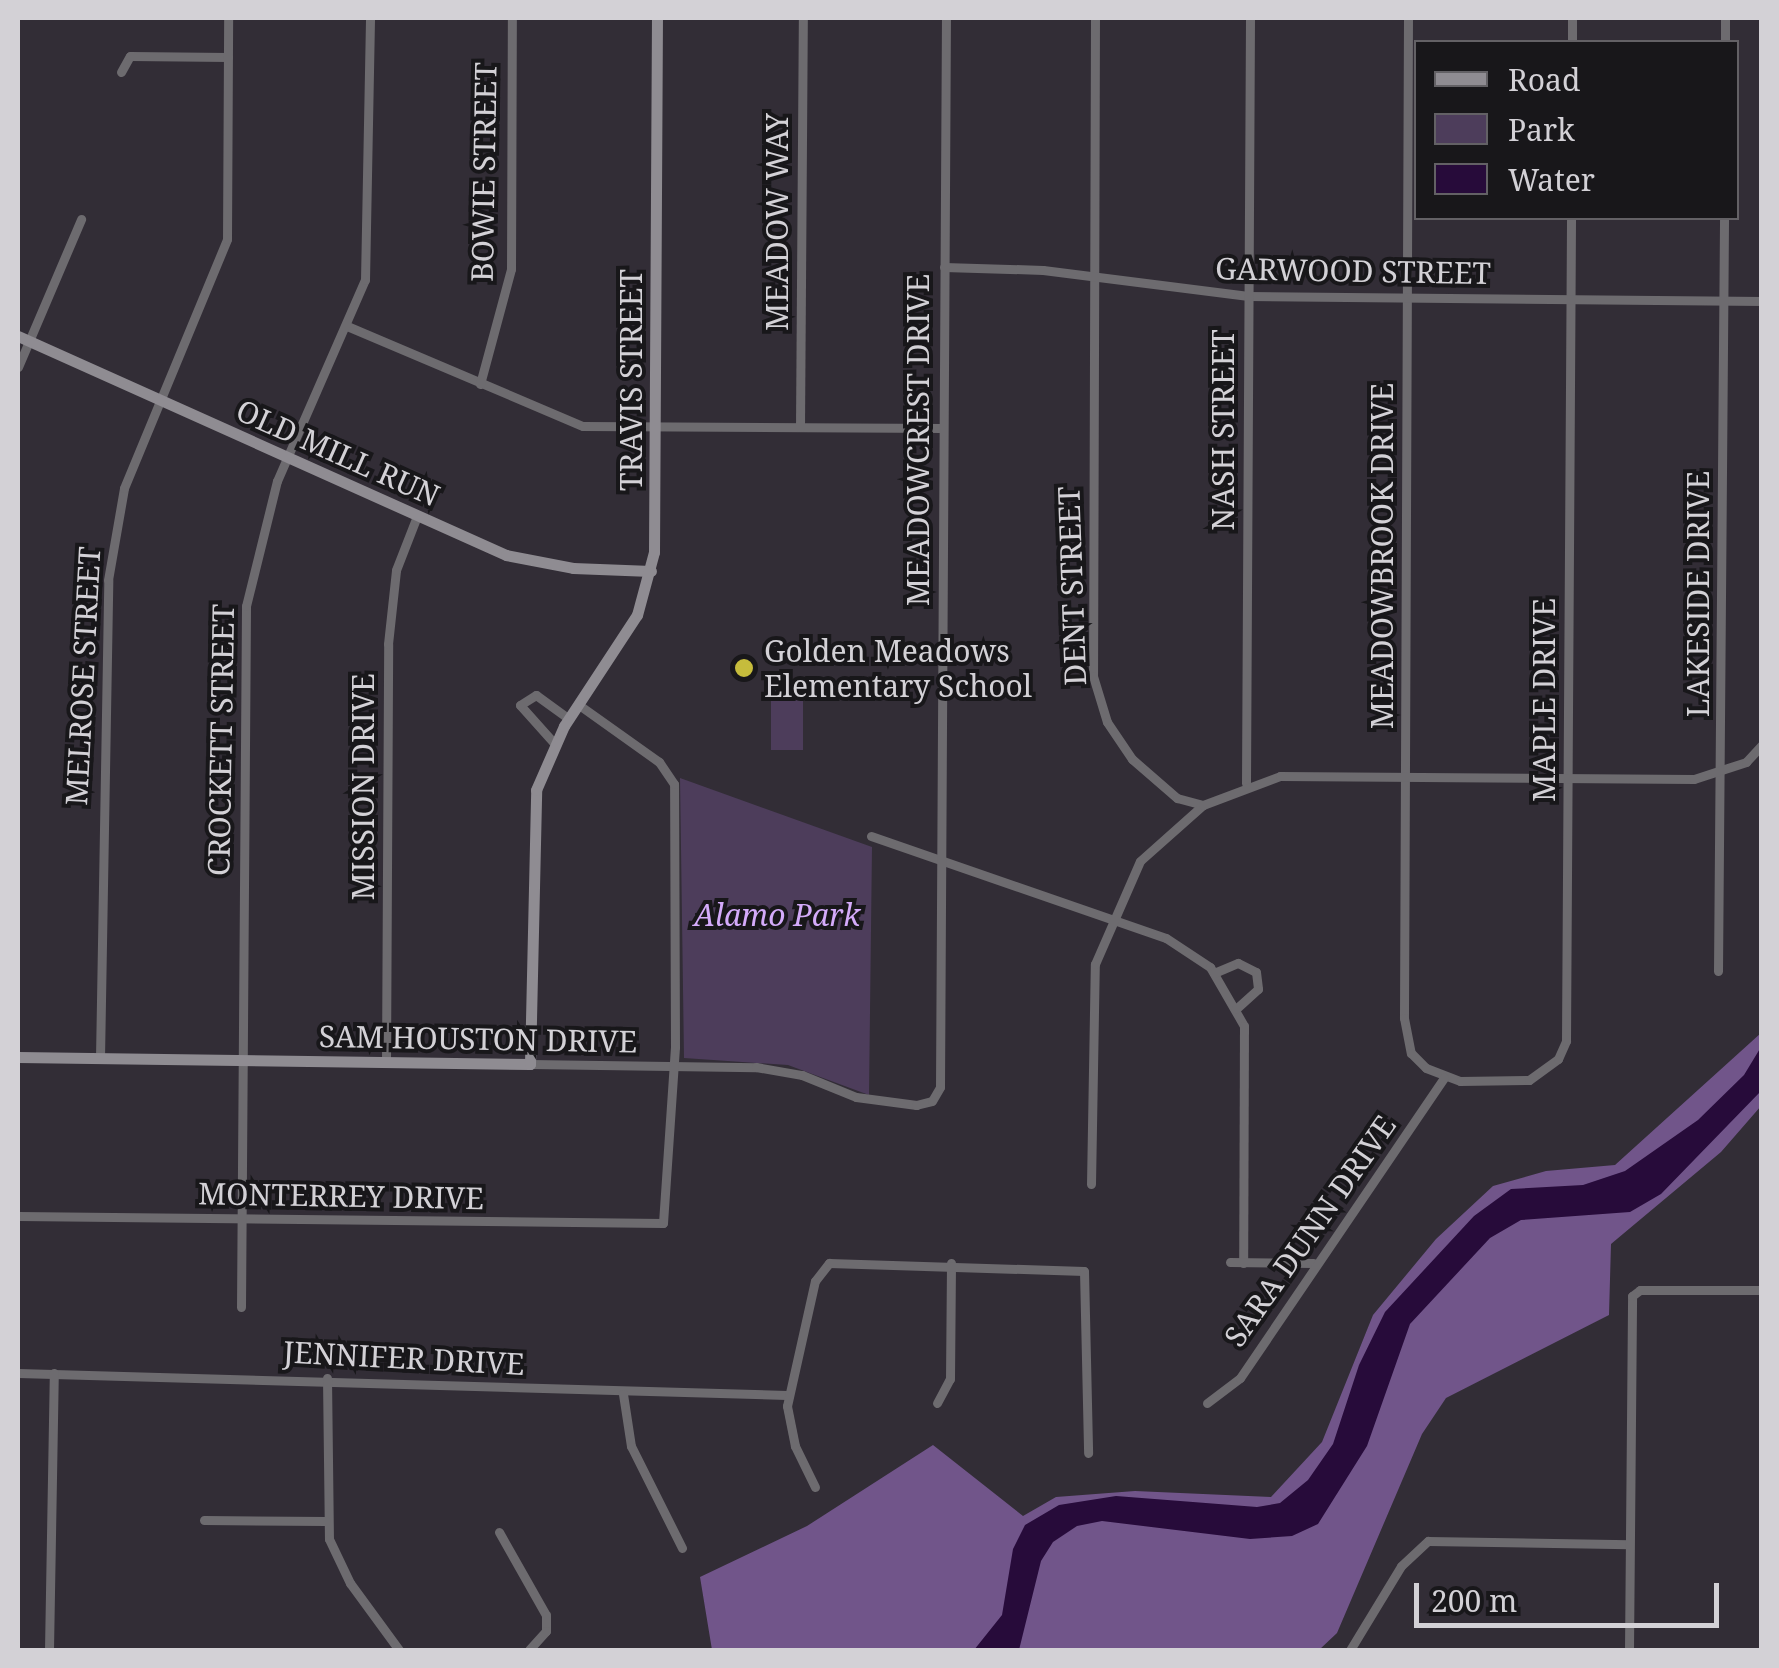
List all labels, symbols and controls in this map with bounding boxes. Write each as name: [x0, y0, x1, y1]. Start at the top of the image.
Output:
legend: [1414, 40, 1739, 220]
text: Road: [1508, 59, 1580, 100]
street label: BOWIE STREET: [464, 62, 504, 282]
text: Park: [1508, 109, 1575, 150]
street label: MEADOW WAY: [759, 113, 795, 331]
text: Water: [1508, 159, 1595, 200]
street label: GARWOOD STREET: [1215, 251, 1491, 291]
street label: TRAVIS STREET: [613, 269, 649, 491]
street label: MEADOWCREST DRIVE: [900, 274, 936, 606]
street label: NASH STREET: [1205, 329, 1241, 531]
street label: MEADOWBROOK DRIVE: [1364, 383, 1400, 729]
street label: OLD MILL RUN: [231, 392, 445, 514]
street label: LAKESIDE DRIVE: [1680, 471, 1716, 717]
street label: DENT STREET: [1051, 486, 1093, 686]
street label: MELROSE STREET: [58, 546, 108, 806]
street label: MAPLE DRIVE: [1526, 598, 1562, 802]
street label: CROCKETT STREET: [201, 604, 241, 876]
place label: Golden Meadows Elementary School: [764, 633, 1032, 704]
marker: Golden Meadows Elementary School: [733, 657, 755, 679]
street label: MISSION DRIVE: [345, 673, 381, 901]
park label: Alamo Park: [694, 897, 860, 933]
street label: SAM HOUSTON DRIVE: [319, 1018, 637, 1060]
street label: SARA DUNN DRIVE: [1217, 1109, 1403, 1353]
street label: MONTERREY DRIVE: [198, 1176, 484, 1216]
street label: JENNIFER DRIVE: [282, 1334, 526, 1382]
scale bar: [1419, 1563, 1724, 1625]
text: 200 m: [1431, 1580, 1517, 1621]

